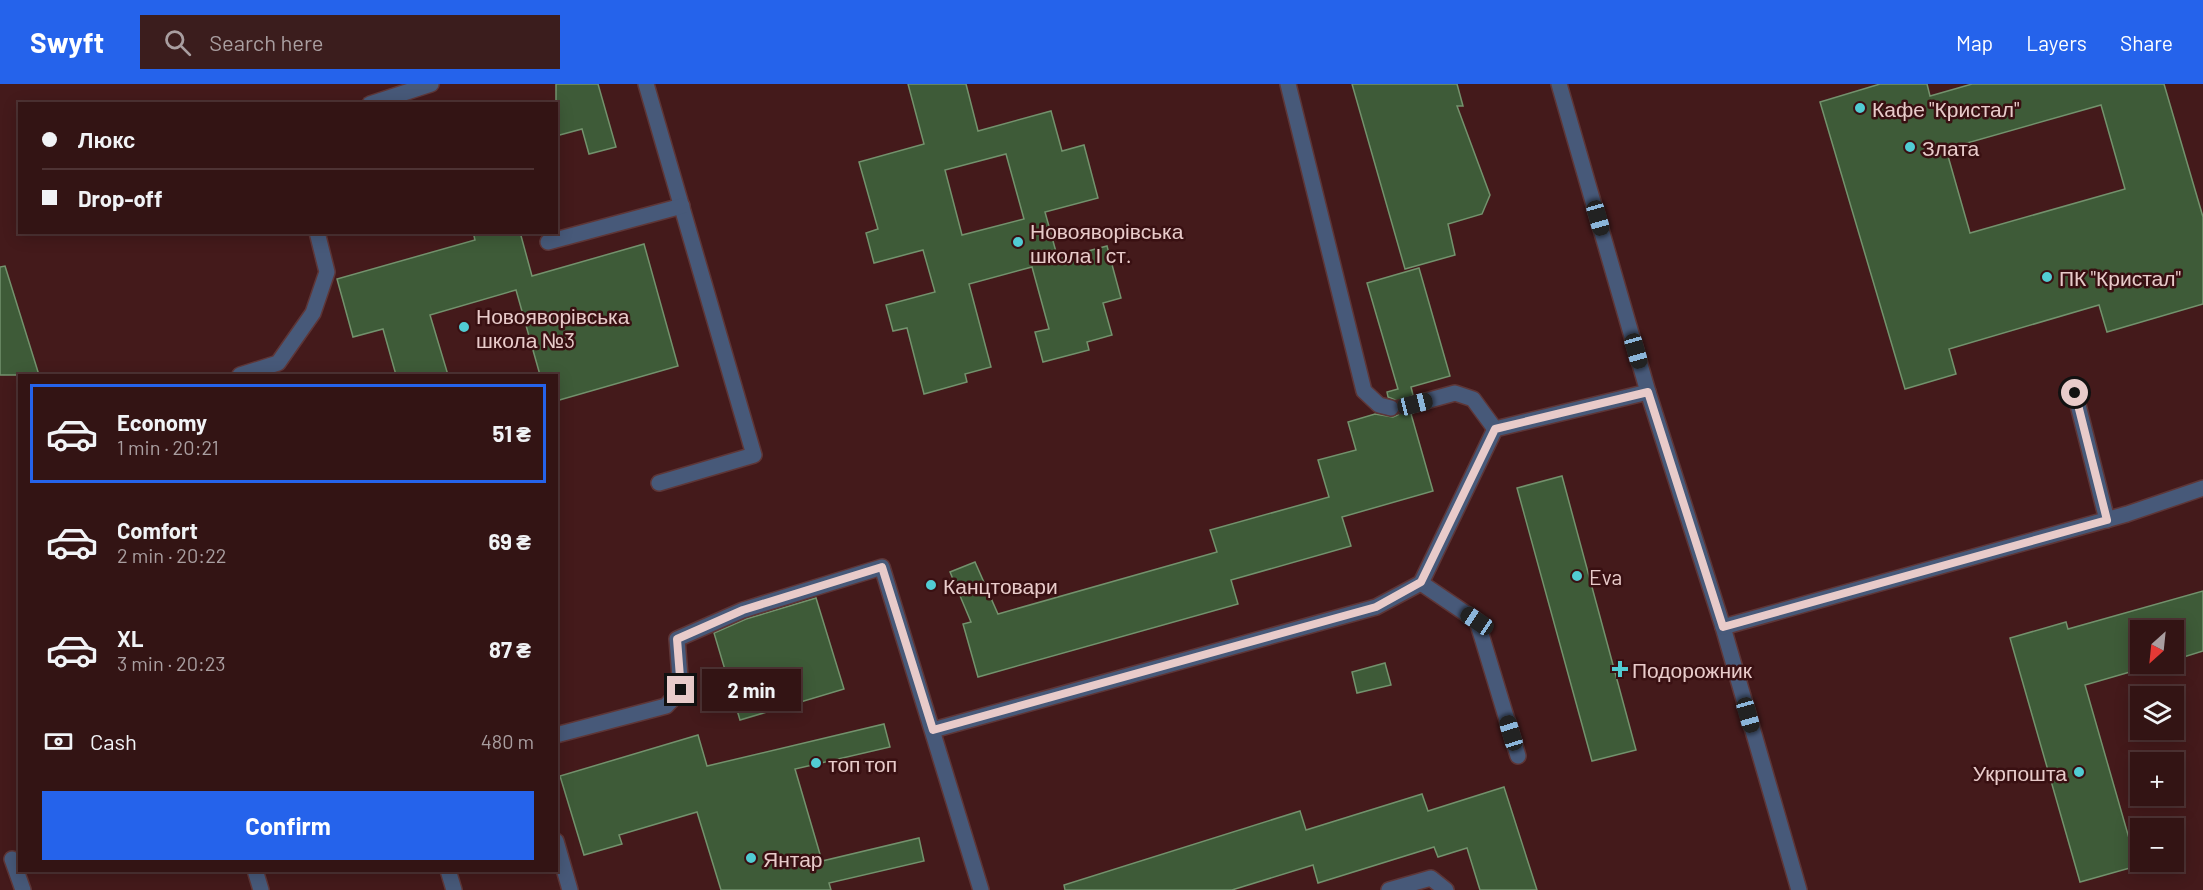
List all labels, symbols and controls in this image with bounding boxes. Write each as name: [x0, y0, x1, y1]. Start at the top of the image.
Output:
search box: [140, 15, 560, 69]
text: Swyft: [30, 25, 104, 59]
icon: search: [161, 26, 194, 59]
text: Search here: [209, 29, 324, 55]
text: Map: [1956, 30, 1993, 55]
text: Layers: [2026, 30, 2087, 55]
text: Share: [2120, 30, 2173, 55]
place label: Кафе "Кристал": [1872, 96, 2020, 121]
marker: Кафе "Кристал": [1853, 101, 1867, 115]
text: Люкс: [78, 126, 135, 152]
place label: Злата: [1922, 135, 1980, 160]
marker: Злата: [1903, 140, 1917, 154]
text: Drop-off: [78, 185, 162, 211]
car: [1584, 198, 1612, 238]
place label: Новояворівська школа І ст.: [1030, 218, 1184, 267]
marker: Новояворівська школа І ст.: [1011, 235, 1025, 249]
place label: ПК "Кристал": [2059, 265, 2181, 290]
marker: ПК "Кристал": [2040, 270, 2054, 284]
place label: Новояворівська школа №3: [476, 303, 630, 352]
marker: Новояворівська школа №3: [457, 320, 471, 334]
car: [1622, 331, 1650, 371]
route start: [2061, 379, 2088, 406]
car: [1395, 391, 1435, 417]
icon: car: [45, 407, 99, 461]
text: Economy: [117, 409, 207, 435]
text: 51 ₴: [493, 420, 531, 446]
text: 1 min · 20:21: [117, 435, 219, 459]
icon: car: [45, 515, 99, 569]
text: Comfort: [117, 517, 198, 543]
text: 69 ₴: [488, 528, 531, 554]
text: 2 min · 20:22: [117, 543, 227, 567]
place label: Eva: [1589, 564, 1622, 589]
marker: Eva: [1570, 569, 1584, 583]
place label: Канцтовари: [943, 573, 1058, 598]
marker: Канцтовари: [924, 578, 938, 592]
car: [1457, 603, 1497, 639]
north arrow: [2130, 620, 2184, 674]
map controls: [2130, 620, 2184, 872]
icon: car: [45, 623, 99, 677]
text: XL: [117, 625, 143, 651]
text: 87 ₴: [489, 636, 531, 662]
text: 3 min · 20:23: [117, 651, 226, 675]
place label: Подорожник: [1632, 657, 1753, 682]
marker: Подорожник: [1613, 662, 1627, 676]
callout: 2 min: [702, 669, 801, 711]
route end: [667, 676, 694, 703]
text: 2 min: [728, 678, 775, 702]
button: layers: [2130, 686, 2184, 740]
car: [1734, 695, 1762, 735]
car: [1497, 713, 1525, 753]
icon: cash: [42, 725, 75, 758]
text: Cash: [90, 728, 137, 754]
text: 480 m: [481, 729, 534, 753]
place label: топ топ: [828, 751, 897, 776]
button: +: [2130, 752, 2184, 806]
marker: топ топ: [809, 756, 823, 770]
place label: Укрпошта: [1973, 760, 2067, 785]
marker: Укрпошта: [2072, 765, 2086, 779]
button: Confirm: [42, 791, 534, 860]
button: −: [2130, 818, 2184, 872]
place label: Янтар: [763, 846, 823, 871]
marker: Янтар: [744, 851, 758, 865]

